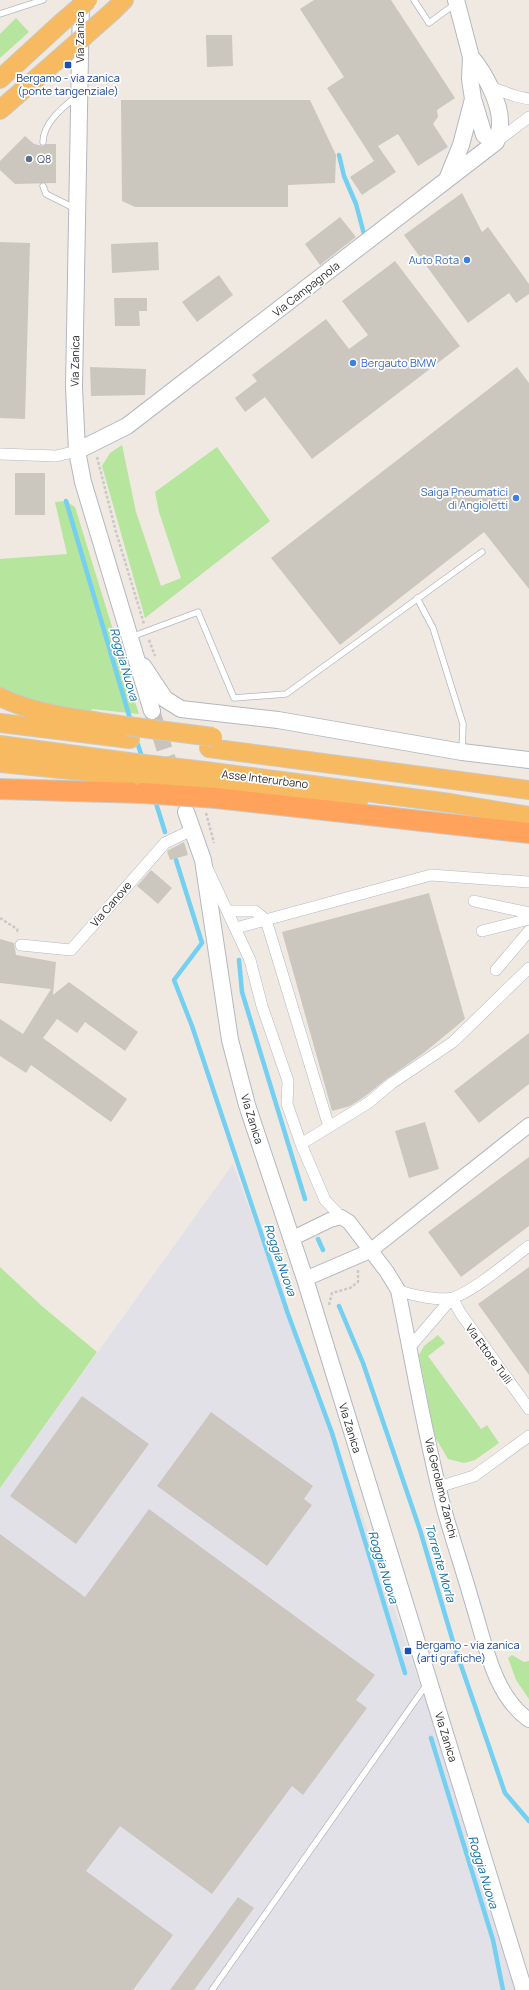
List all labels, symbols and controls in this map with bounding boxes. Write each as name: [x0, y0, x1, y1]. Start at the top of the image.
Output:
street label: Via Zanica: [72, 11, 87, 63]
marker: Bergamo - via zanica (ponte tangenziale): [63, 60, 73, 70]
place label: Bergamo - via zanica (ponte tangenziale): [16, 70, 120, 98]
place label: Q8: [37, 151, 51, 166]
marker: Q8: [24, 154, 34, 164]
place label: Auto Rota: [409, 252, 459, 267]
marker: Auto Rota: [462, 255, 472, 265]
street label: Via Campagnola: [269, 258, 342, 320]
street label: Via Zanica: [67, 335, 82, 387]
place label: Bergauto BMW: [361, 355, 437, 370]
marker: Bergauto BMW: [348, 358, 358, 368]
place label: Saiga Pneumatici di Angioletti: [421, 484, 508, 512]
marker: Saiga Pneumatici di Angioletti: [511, 493, 521, 503]
water label: Roggia Nuova: [106, 625, 143, 704]
street label: Asse Interurbano: [221, 766, 310, 791]
street label: Via Canove: [87, 877, 135, 930]
street label: Via Zanica: [238, 1092, 267, 1146]
water label: Roggia Nuova: [260, 1221, 301, 1299]
street label: Via Ettore Tulli: [462, 1321, 516, 1387]
street label: Via Zanica: [336, 1401, 365, 1455]
street label: Via Gerolamo Zanchi: [422, 1436, 461, 1540]
water label: Torrente Morla: [421, 1522, 460, 1605]
water label: Roggia Nuova: [364, 1528, 403, 1607]
place label: Bergamo - via zanica (arti grafiche): [416, 1637, 520, 1665]
marker: Bergamo - via zanica (arti grafiche): [403, 1646, 413, 1656]
street label: Via Zanica: [432, 1710, 461, 1764]
water label: Roggia Nuova: [464, 1833, 503, 1912]

